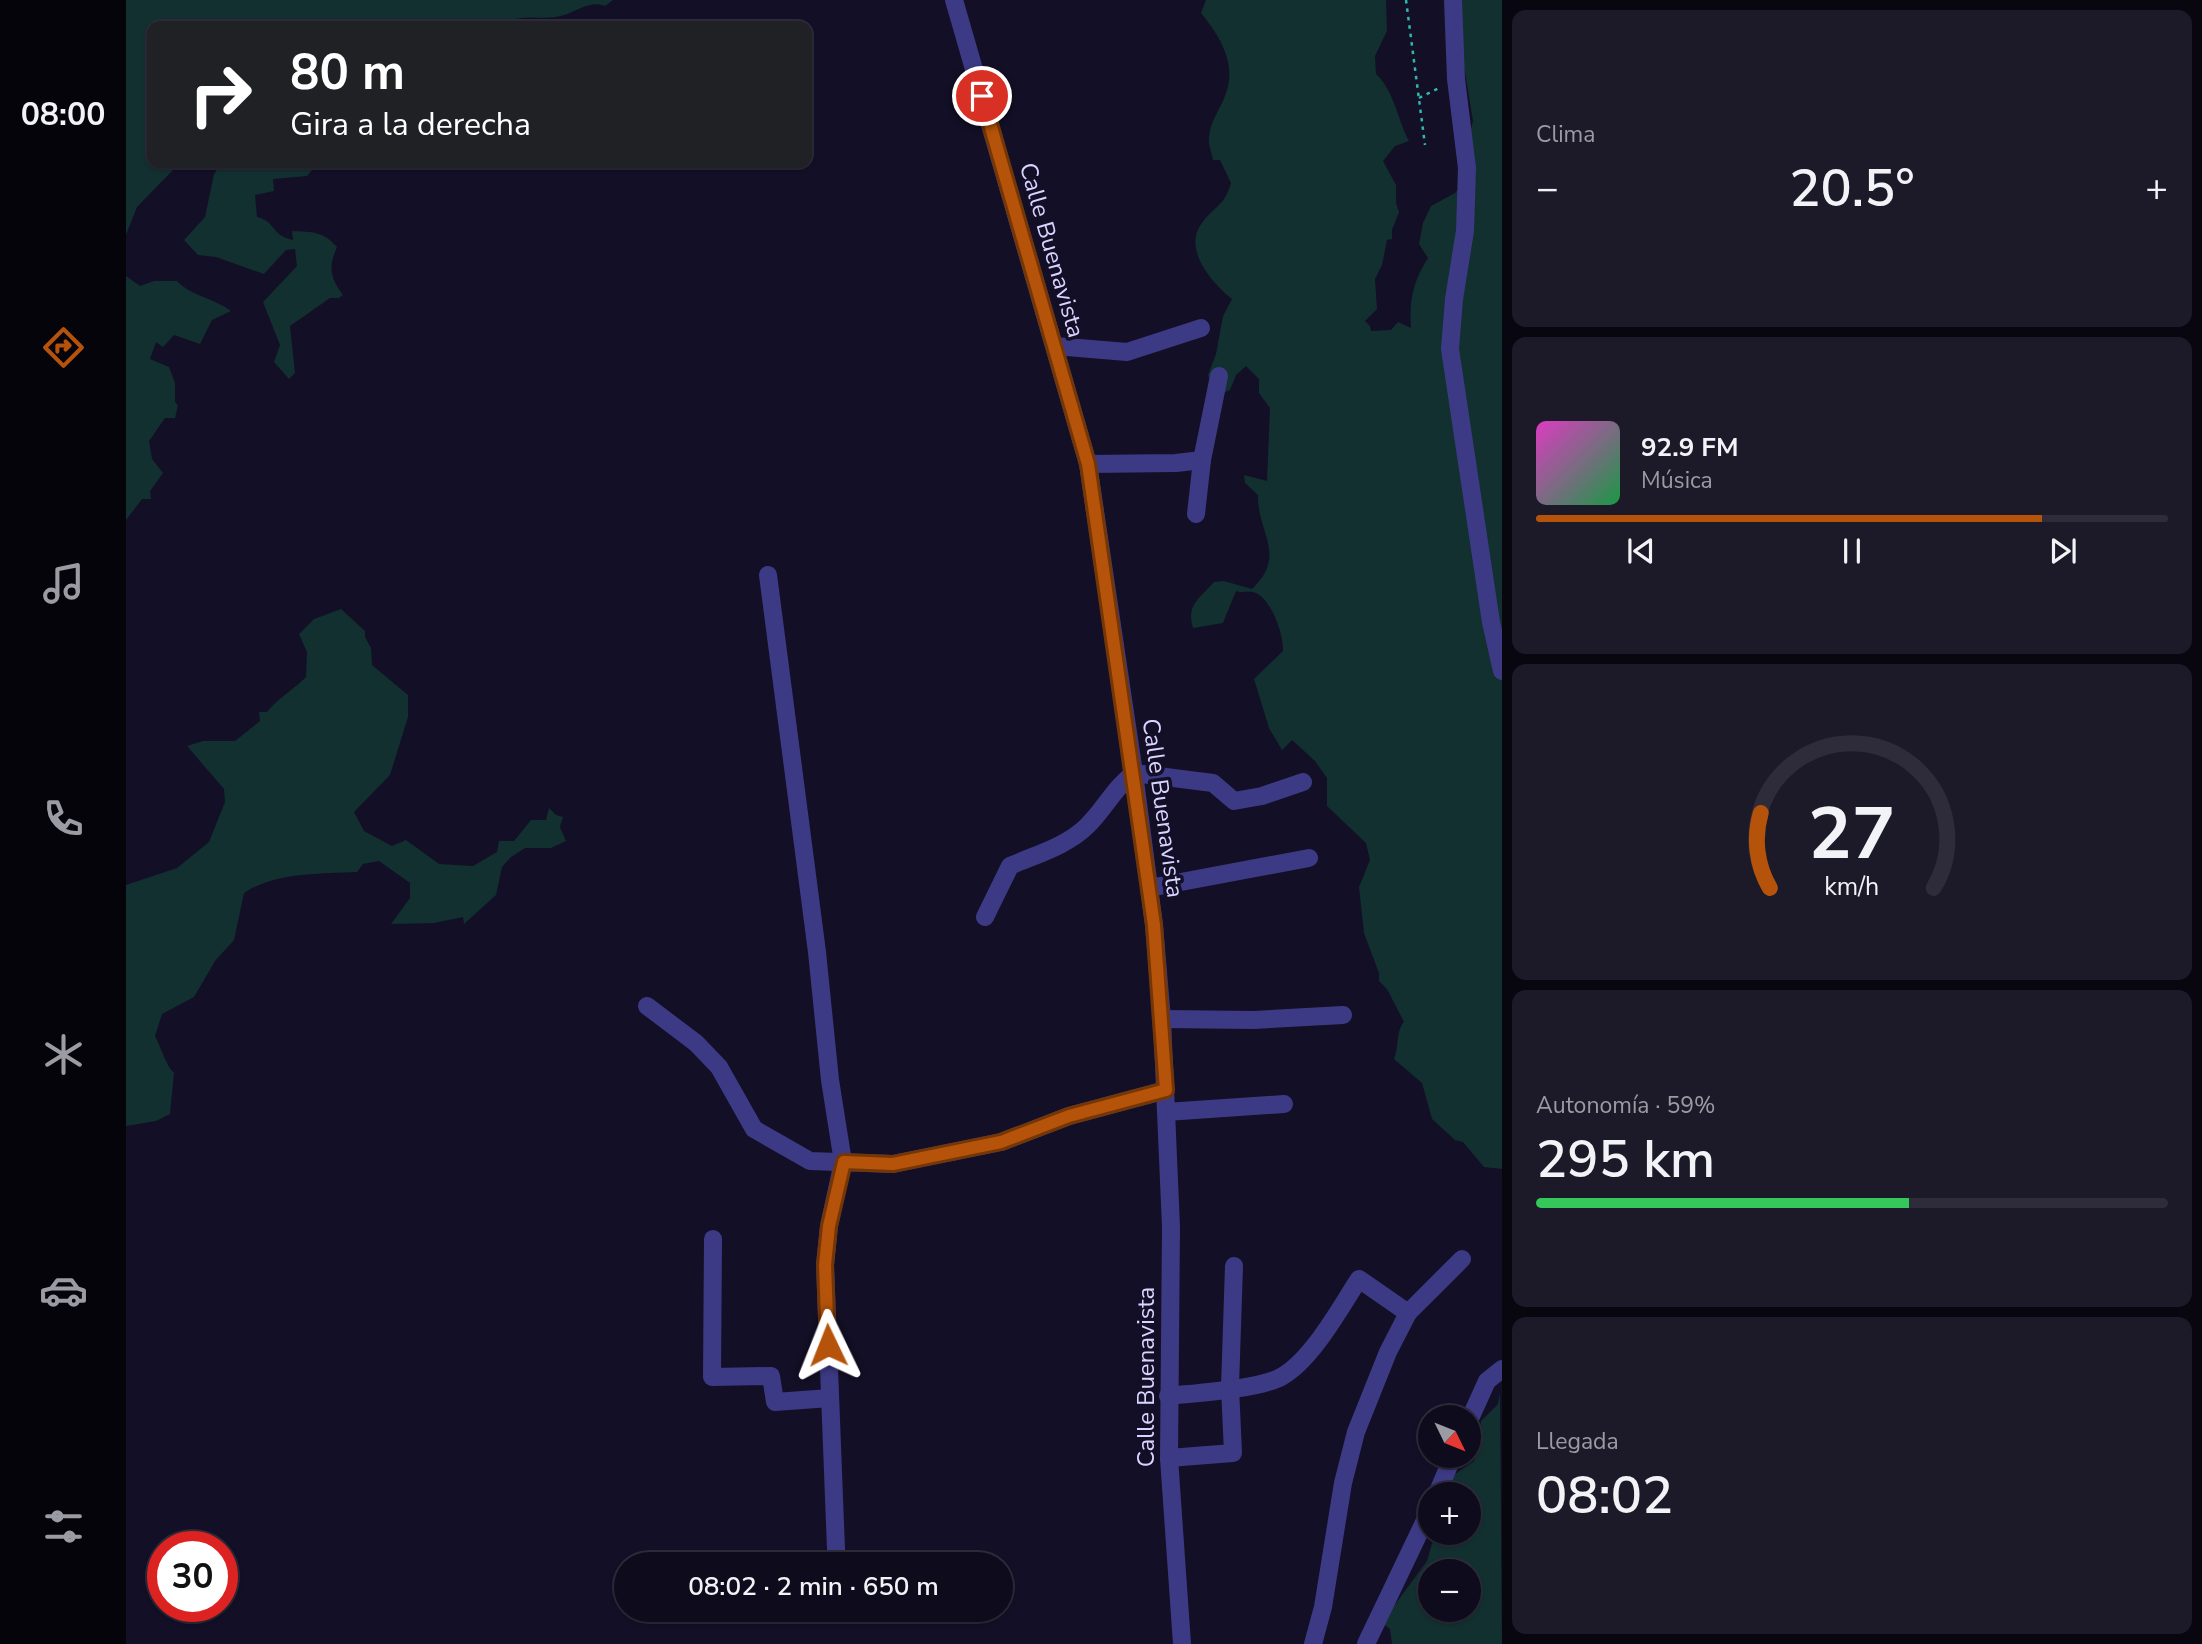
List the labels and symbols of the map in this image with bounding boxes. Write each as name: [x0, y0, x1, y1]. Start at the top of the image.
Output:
pin: [952, 66, 1012, 126]
street label: Calle Buenavista: [1012, 159, 1092, 341]
street label: Calle Buenavista: [1135, 716, 1191, 900]
street label: Calle Buenavista: [1130, 1287, 1162, 1467]
position arrow: [791, 1308, 865, 1382]
north arrow: [1418, 1405, 1480, 1468]
speed limit sign: 30: [147, 1531, 238, 1622]

